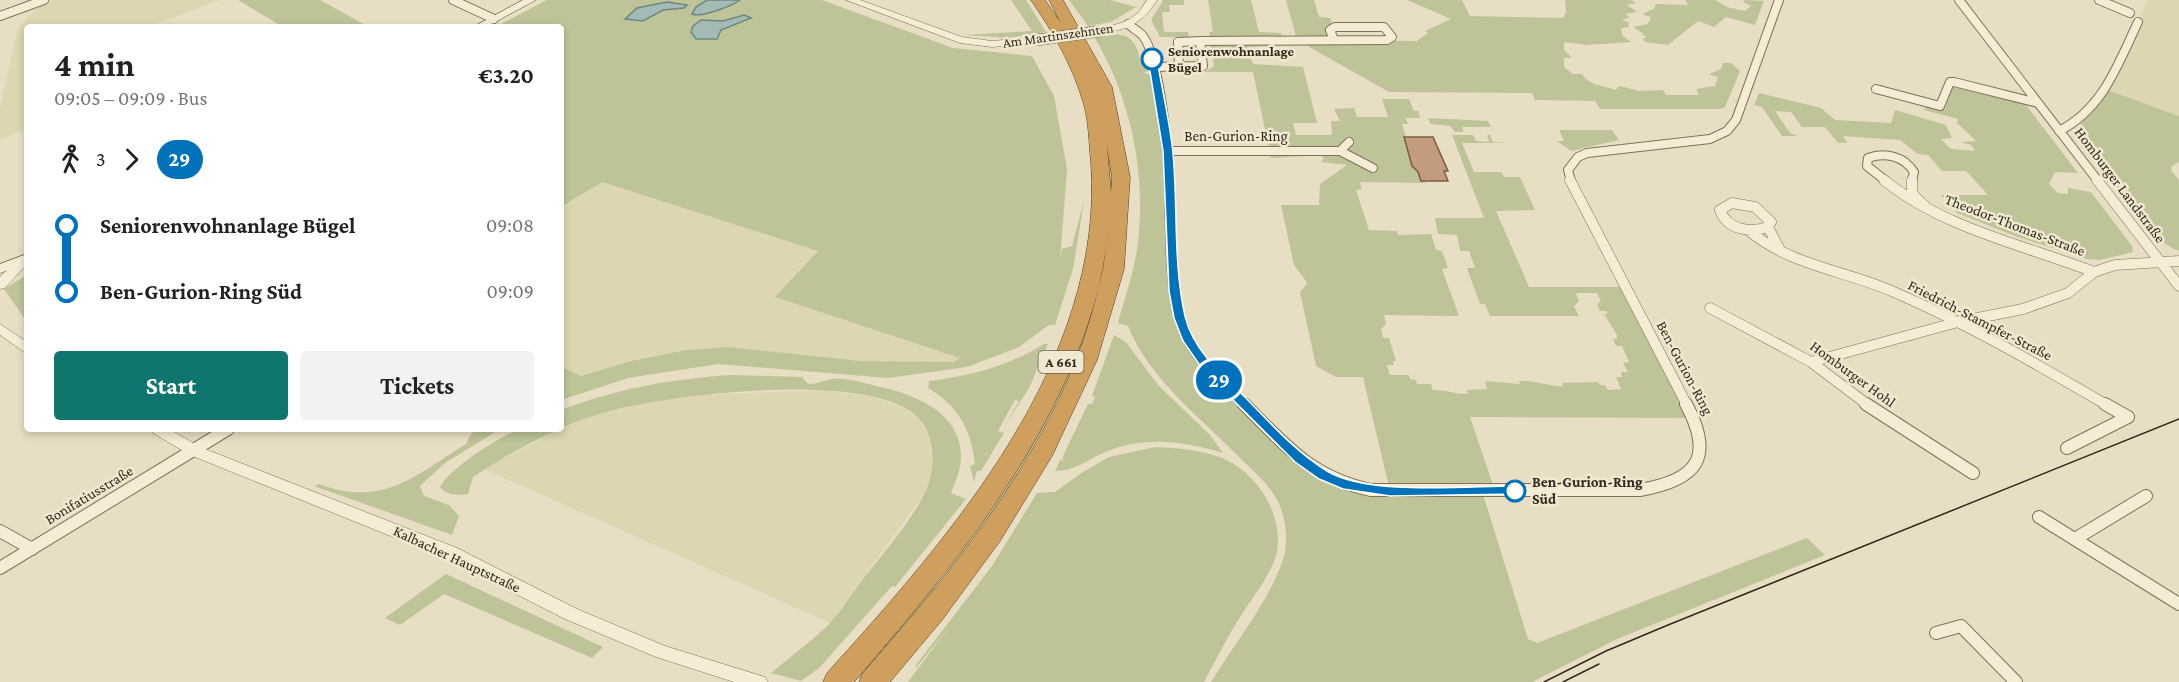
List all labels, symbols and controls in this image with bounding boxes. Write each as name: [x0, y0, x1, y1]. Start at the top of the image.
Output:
street label: Am Martinszehnten: [1002, 19, 1115, 51]
place label: Seniorenwohnanlage Bügel: [1168, 43, 1295, 75]
text: 4 min: [54, 46, 135, 83]
marker: Seniorenwohnanlage Bügel: [1141, 48, 1163, 70]
text: €3.20: [478, 63, 534, 88]
text: 09:05 – 09:09 · Bus: [54, 87, 207, 109]
street label: Homburger Landstraße: [2071, 124, 2169, 247]
street label: Ben-Gurion-Ring: [1184, 128, 1288, 145]
icon: walk: [54, 143, 87, 176]
icon: forward: [115, 143, 148, 176]
text: 29: [169, 147, 191, 171]
text: 3: [96, 148, 106, 170]
street label: Theodor-Thomas-Straße: [1943, 191, 2088, 259]
text: Seniorenwohnanlage Bügel: [100, 213, 355, 238]
text: 09:08: [486, 214, 534, 236]
street label: Friedrich-Stampfer-Straße: [1905, 277, 2055, 364]
text: Ben-Gurion-Ring Süd: [100, 279, 302, 304]
text: 09:09: [487, 280, 534, 302]
street label: Ben-Gurion-Ring: [1653, 319, 1716, 418]
street label: Homburger Hohl: [1807, 338, 1899, 411]
button: Start: [54, 351, 288, 420]
button: Tickets: [300, 351, 534, 420]
road number: A 661: [1038, 351, 1084, 373]
line badge: 29: [1192, 360, 1246, 400]
text: 29: [1208, 368, 1230, 392]
street label: Bonifatiusstraße: [42, 462, 136, 527]
place label: Ben-Gurion-Ring Süd: [1532, 474, 1643, 507]
marker: Ben-Gurion-Ring Süd: [1504, 480, 1526, 502]
street label: Kalbacher Hauptstraße: [391, 523, 523, 597]

